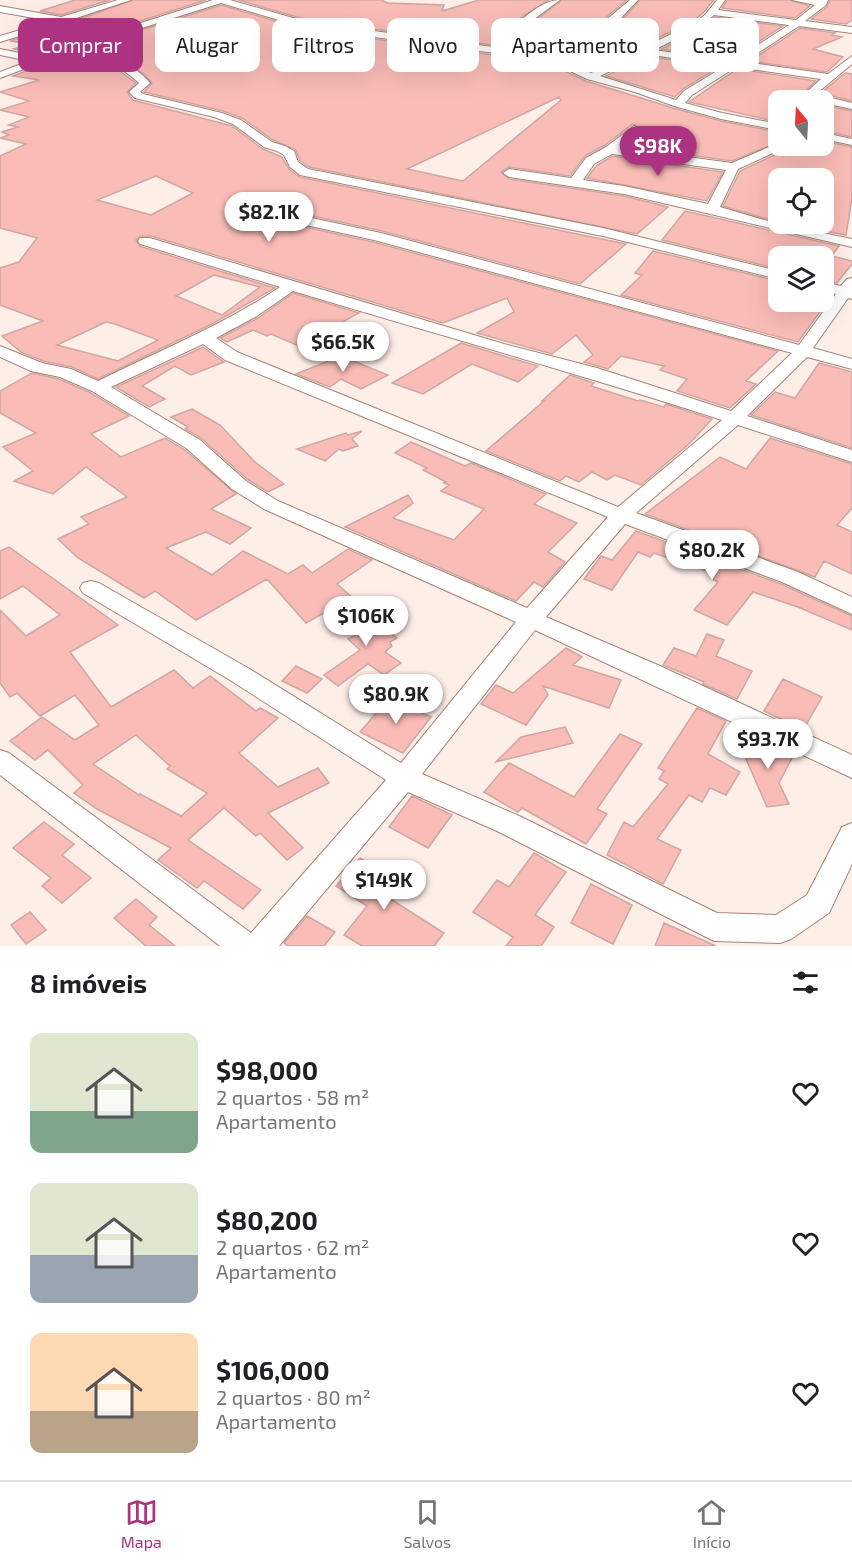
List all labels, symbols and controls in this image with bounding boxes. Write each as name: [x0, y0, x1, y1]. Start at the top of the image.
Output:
chip: Comprar: [18, 18, 143, 72]
chip: Alugar: [155, 18, 260, 72]
chip: Filtros: [272, 18, 375, 72]
chip: Novo: [387, 18, 479, 72]
chip: Apartamento: [491, 18, 659, 72]
chip: Casa: [671, 18, 759, 72]
north arrow: [768, 90, 834, 156]
map controls: [768, 90, 834, 312]
pin: $98K: [622, 126, 694, 177]
text: $98K: [634, 133, 682, 157]
button: locate: [768, 168, 834, 234]
pin: $82.1K: [220, 192, 318, 243]
text: $82.1K: [238, 199, 300, 223]
button: layers: [768, 246, 834, 312]
pin: $66.5K: [294, 322, 392, 373]
text: $66.5K: [311, 329, 375, 353]
pin: $80.2K: [663, 530, 761, 581]
text: $80.2K: [679, 537, 745, 561]
pin: $106K: [324, 596, 408, 647]
text: $106K: [337, 603, 395, 627]
pin: $80.9K: [347, 674, 445, 725]
text: $80.9K: [363, 681, 429, 705]
pin: $93.7K: [719, 719, 817, 770]
text: $93.7K: [737, 726, 799, 750]
pin: $149K: [342, 860, 426, 911]
text: $149K: [355, 867, 413, 891]
icon: filters: [789, 966, 822, 999]
text: 8 imóveis: [30, 967, 147, 998]
text: $98,000: [216, 1054, 318, 1085]
icon: home: [78, 1057, 150, 1129]
icon: heart: [789, 1077, 822, 1110]
text: 2 quartos · 58 m²: [216, 1085, 369, 1109]
text: Apartamento: [216, 1109, 337, 1133]
text: $80,200: [216, 1204, 318, 1235]
icon: home: [78, 1207, 150, 1279]
icon: heart: [789, 1227, 822, 1260]
text: 2 quartos · 62 m²: [216, 1235, 369, 1259]
text: Apartamento: [216, 1259, 337, 1283]
text: $106,000: [216, 1354, 330, 1385]
icon: home: [78, 1357, 150, 1429]
icon: heart: [789, 1377, 822, 1410]
text: 2 quartos · 80 m²: [216, 1385, 371, 1409]
text: Apartamento: [216, 1409, 337, 1433]
tab: Mapa: [121, 1496, 162, 1551]
tab: Salvos: [403, 1496, 451, 1551]
tab: Início: [693, 1496, 731, 1551]

